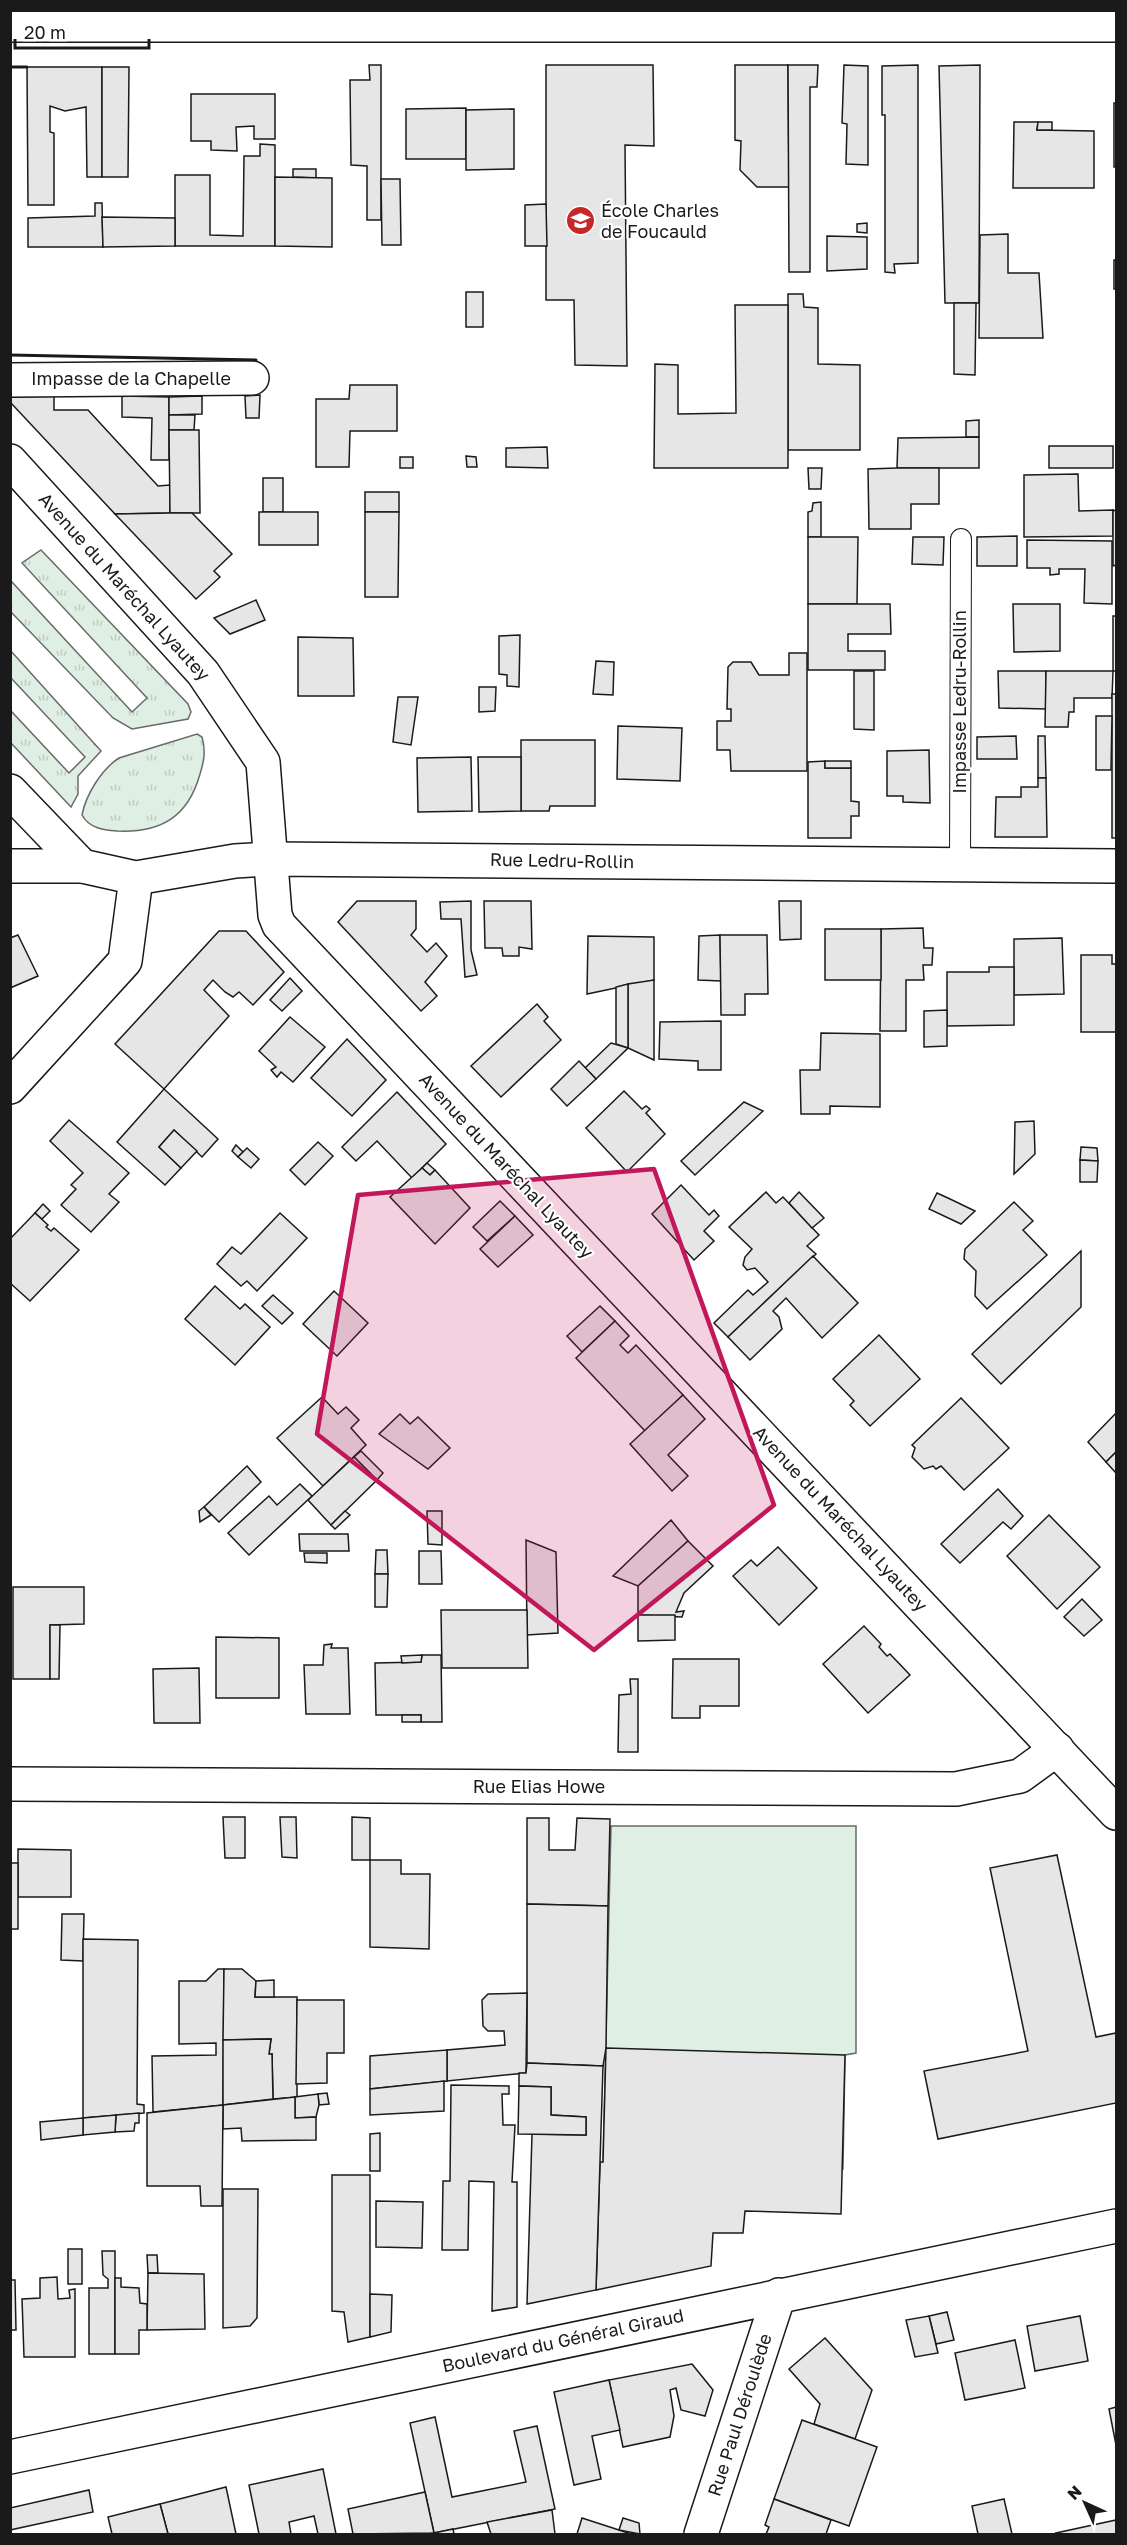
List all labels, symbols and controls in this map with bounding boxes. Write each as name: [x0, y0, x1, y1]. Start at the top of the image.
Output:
scale bar: [15, 12, 148, 50]
text: 20 m: [24, 21, 66, 43]
place label: École Charles de Foucauld: [601, 199, 719, 242]
school or university icon: École Charles de Foucauld: [564, 205, 596, 237]
street label: Impasse de la Chapelle: [31, 367, 231, 389]
street label: Avenue du Maréchal Lyautey: [34, 488, 215, 685]
street label: Impasse Ledru-Rollin: [948, 610, 970, 794]
street label: Rue Ledru-Rollin: [490, 848, 634, 872]
street label: Avenue du Maréchal Lyautey: [415, 1068, 599, 1263]
street label: Avenue du Maréchal Lyautey: [749, 1421, 933, 1616]
street label: Rue Elias Howe: [473, 1775, 605, 1797]
street label: Boulevard du Général Giraud: [440, 2304, 686, 2376]
street label: Rue Paul Déroulède: [702, 2331, 776, 2499]
north arrow: [1055, 2473, 1115, 2533]
text: N: [1063, 2481, 1086, 2504]

